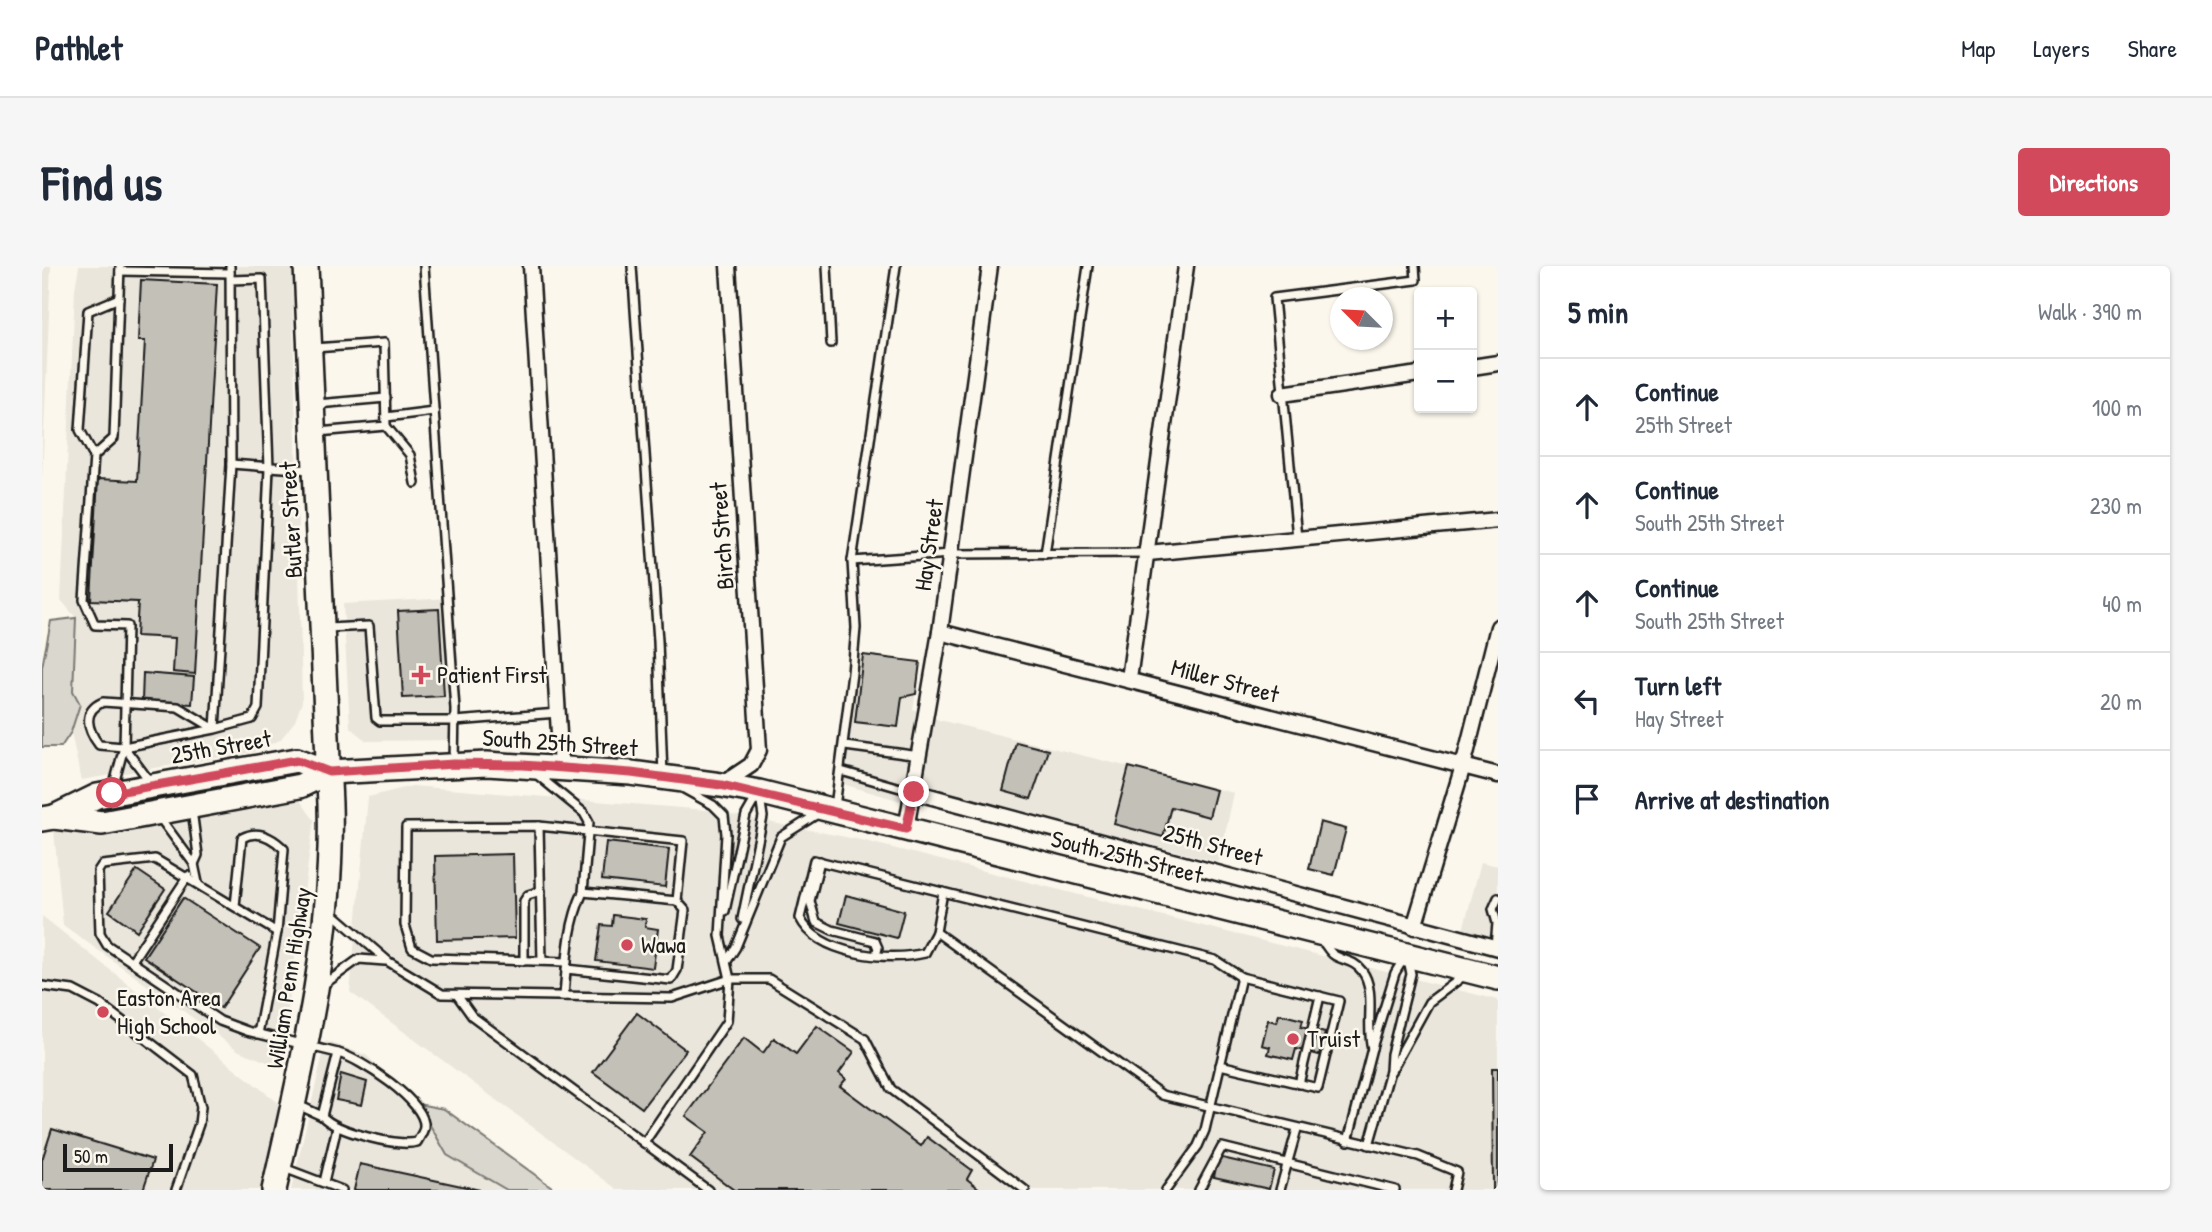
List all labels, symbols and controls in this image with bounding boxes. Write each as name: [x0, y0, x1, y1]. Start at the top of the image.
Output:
text: Pathlet: [35, 26, 122, 70]
text: Map: [1961, 32, 1995, 64]
text: Layers: [2033, 32, 2090, 64]
text: Share: [2128, 32, 2177, 64]
button: Directions: [2018, 148, 2170, 216]
text: Find us: [42, 149, 162, 215]
north arrow: [1330, 287, 1393, 350]
map controls: [1414, 287, 1477, 413]
button: +: [1414, 287, 1477, 350]
text: 5 min: [1568, 292, 1628, 332]
text: Walk · 390 m: [2038, 296, 2142, 327]
button: −: [1414, 350, 1477, 413]
text: Continue: [1635, 374, 1719, 409]
icon: ahead: [1568, 388, 1606, 426]
text: 100 m: [2092, 392, 2142, 423]
text: 25th Street: [1635, 409, 1732, 440]
street label: Butler Street: [271, 460, 309, 579]
text: Continue: [1635, 472, 1719, 507]
street label: Birch Street: [701, 481, 741, 591]
icon: ahead: [1568, 486, 1606, 524]
text: 230 m: [2090, 490, 2142, 521]
street label: Hay Street: [906, 496, 950, 593]
text: South 25th Street: [1635, 507, 1784, 538]
text: Continue: [1635, 570, 1719, 605]
icon: ahead: [1568, 584, 1606, 622]
text: 40 m: [2102, 588, 2142, 619]
text: South 25th Street: [1635, 605, 1784, 636]
street label: Miller Street: [1168, 650, 1283, 710]
place label: Patient First: [437, 658, 548, 690]
marker: Patient First: [411, 665, 431, 685]
text: Turn left: [1635, 668, 1721, 703]
icon: left: [1568, 682, 1606, 720]
text: 20 m: [2100, 686, 2142, 717]
text: Hay Street: [1635, 703, 1723, 734]
street label: 25th Street: [168, 721, 274, 771]
street label: South 25th Street: [482, 721, 639, 763]
route end: [898, 776, 929, 807]
route start: [96, 777, 127, 808]
icon: arrive: [1568, 780, 1606, 818]
text: Arrive at destination: [1635, 782, 1830, 817]
street label: 25th Street: [1160, 815, 1267, 873]
street label: South 25th Street: [1048, 822, 1207, 891]
street label: William Penn Highway: [258, 885, 318, 1071]
place label: Wawa: [641, 928, 686, 960]
marker: Wawa: [619, 937, 635, 953]
place label: Easton Area High School: [117, 981, 220, 1041]
marker: Easton Area High School: [95, 1004, 111, 1020]
place label: Truist: [1307, 1022, 1361, 1054]
marker: Truist: [1285, 1031, 1301, 1047]
scale bar: [63, 1141, 173, 1173]
text: 50 m: [74, 1143, 108, 1169]

